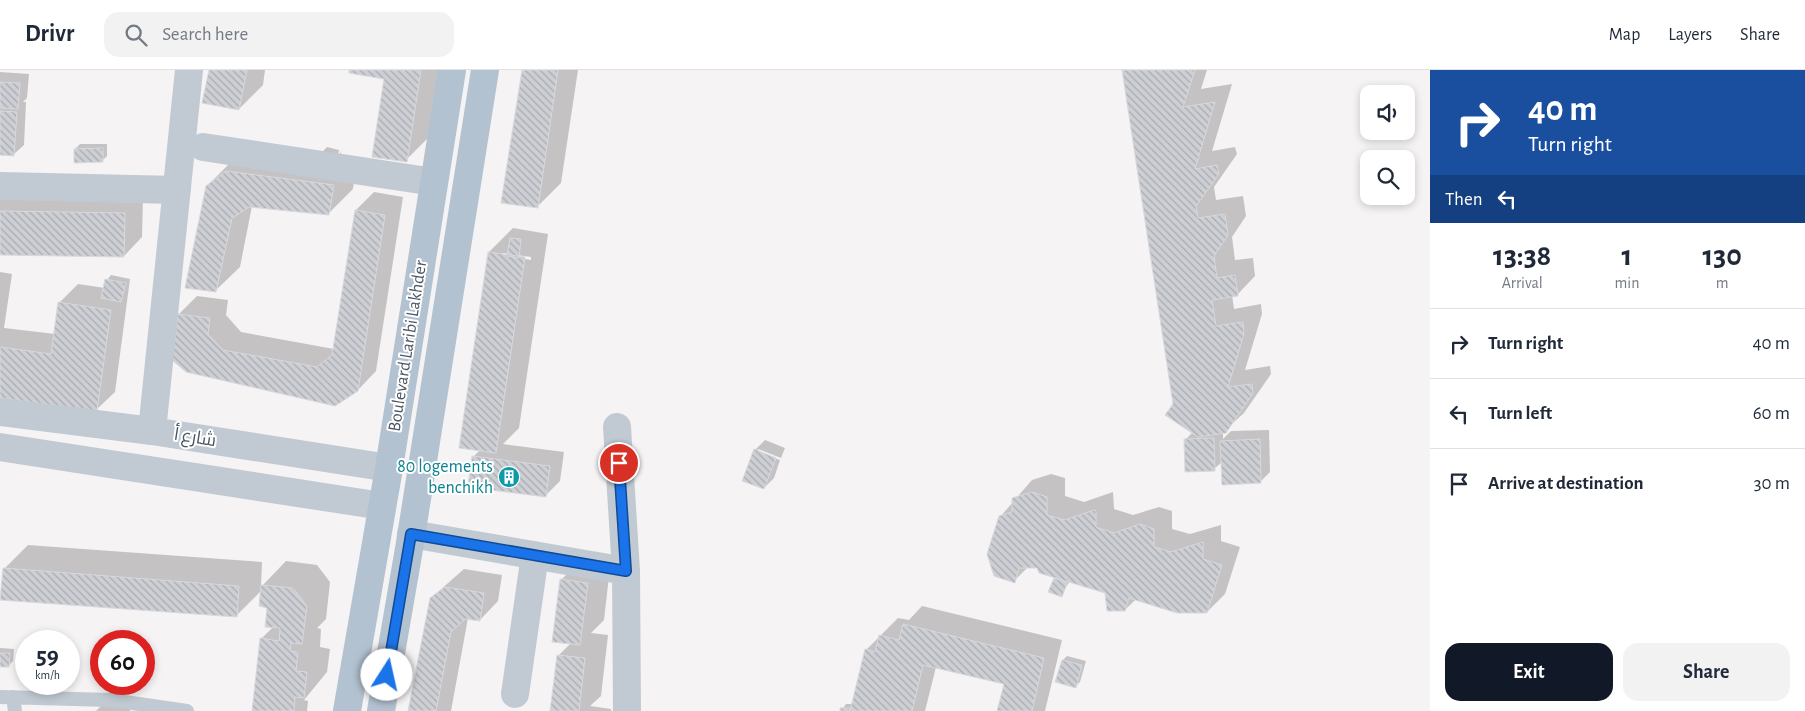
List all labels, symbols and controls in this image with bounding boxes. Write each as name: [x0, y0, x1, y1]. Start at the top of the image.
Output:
search box: [104, 12, 454, 57]
icon: search: [122, 21, 150, 49]
text: Drivr: [25, 22, 74, 46]
text: Search here: [162, 25, 248, 44]
text: Map: [1609, 26, 1640, 44]
text: Layers: [1668, 26, 1712, 44]
text: Share: [1740, 26, 1780, 44]
map controls: [1360, 85, 1415, 205]
button: sound: [1360, 85, 1415, 140]
icon: right: [1445, 90, 1510, 155]
text: 40 m: [1528, 92, 1597, 127]
text: Turn right: [1528, 133, 1612, 155]
button: search: [1360, 150, 1415, 205]
icon: left: [1493, 185, 1521, 213]
text: Then: [1445, 190, 1483, 209]
text: 13:38: [1493, 241, 1551, 271]
text: 1: [1622, 241, 1632, 271]
text: 130: [1703, 241, 1742, 271]
street label: Boulevard Laribi Lakhder: [386, 259, 430, 433]
text: Arrival: [1502, 275, 1543, 291]
text: min: [1614, 275, 1639, 291]
text: m: [1716, 275, 1729, 291]
icon: right: [1445, 330, 1473, 358]
text: Turn right: [1488, 334, 1563, 353]
text: 40 m: [1752, 334, 1790, 353]
icon: left: [1445, 400, 1473, 428]
text: Turn left: [1488, 404, 1552, 423]
text: 60 m: [1753, 404, 1790, 423]
street label: شارع أ: [172, 423, 218, 452]
pin: [598, 442, 640, 484]
icon: arrive: [605, 449, 633, 477]
place label: 80 logements benchikh: [397, 458, 493, 497]
building icon: 80 logements benchikh: [497, 465, 521, 489]
icon: arrive: [1445, 470, 1473, 498]
text: Arrive at destination: [1488, 474, 1644, 493]
text: 30 m: [1754, 474, 1790, 493]
speed limit sign: 60: [90, 630, 155, 695]
button: Exit: [1445, 643, 1613, 701]
button: Share: [1623, 643, 1790, 701]
text: 59: [36, 644, 59, 669]
position arrow: [360, 648, 412, 700]
text: km/h: [35, 669, 60, 681]

